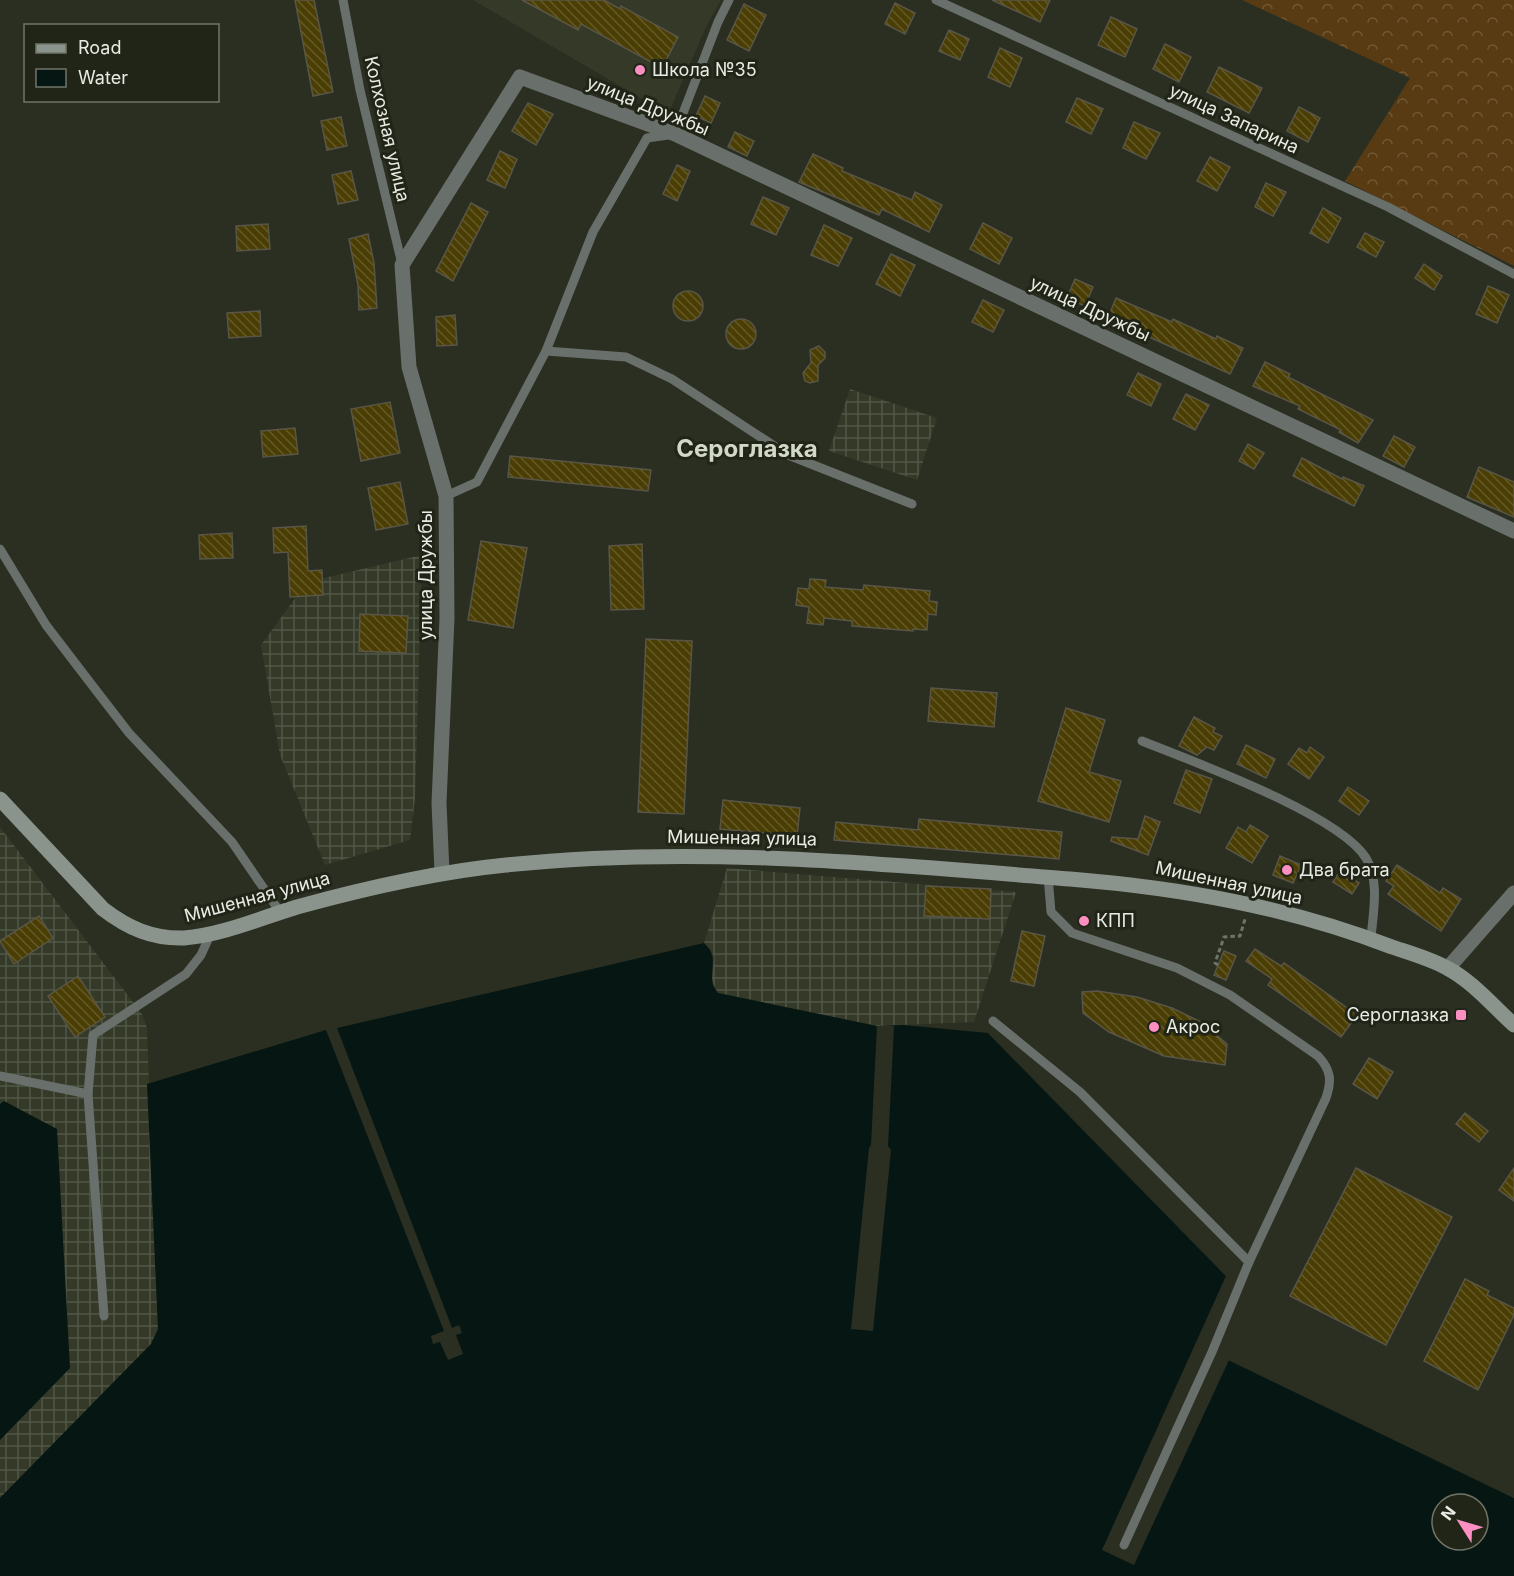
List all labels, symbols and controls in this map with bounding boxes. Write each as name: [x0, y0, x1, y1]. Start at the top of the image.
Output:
legend: [24, 24, 219, 102]
text: Road: [78, 37, 121, 58]
street label: Колхозная улица: [361, 54, 414, 204]
place label: Школа №35: [652, 59, 757, 80]
marker: Школа №35: [633, 63, 647, 77]
text: Water: [78, 67, 128, 88]
street label: улица Дружбы: [584, 71, 713, 140]
street label: улица Запарина: [1166, 79, 1302, 158]
street label: улица Дружбы: [1027, 272, 1154, 346]
district label: Сероглазка: [676, 434, 818, 463]
street label: улица Дружбы: [415, 510, 436, 640]
street label: Мишенная улица: [667, 826, 817, 849]
street label: Мишенная улица: [1154, 857, 1305, 908]
place label: Два брата: [1299, 859, 1390, 880]
marker: Два брата: [1280, 863, 1294, 877]
street label: Мишенная улица: [182, 867, 332, 926]
place label: КПП: [1096, 910, 1135, 931]
marker: КПП: [1077, 914, 1091, 928]
place label: Сероглазка: [1346, 1004, 1449, 1025]
marker: Сероглазка: [1454, 1008, 1468, 1022]
place label: Акрос: [1166, 1016, 1220, 1037]
marker: Акрос: [1147, 1020, 1161, 1034]
north arrow: [1430, 1492, 1490, 1552]
text: N: [1436, 1502, 1460, 1524]

